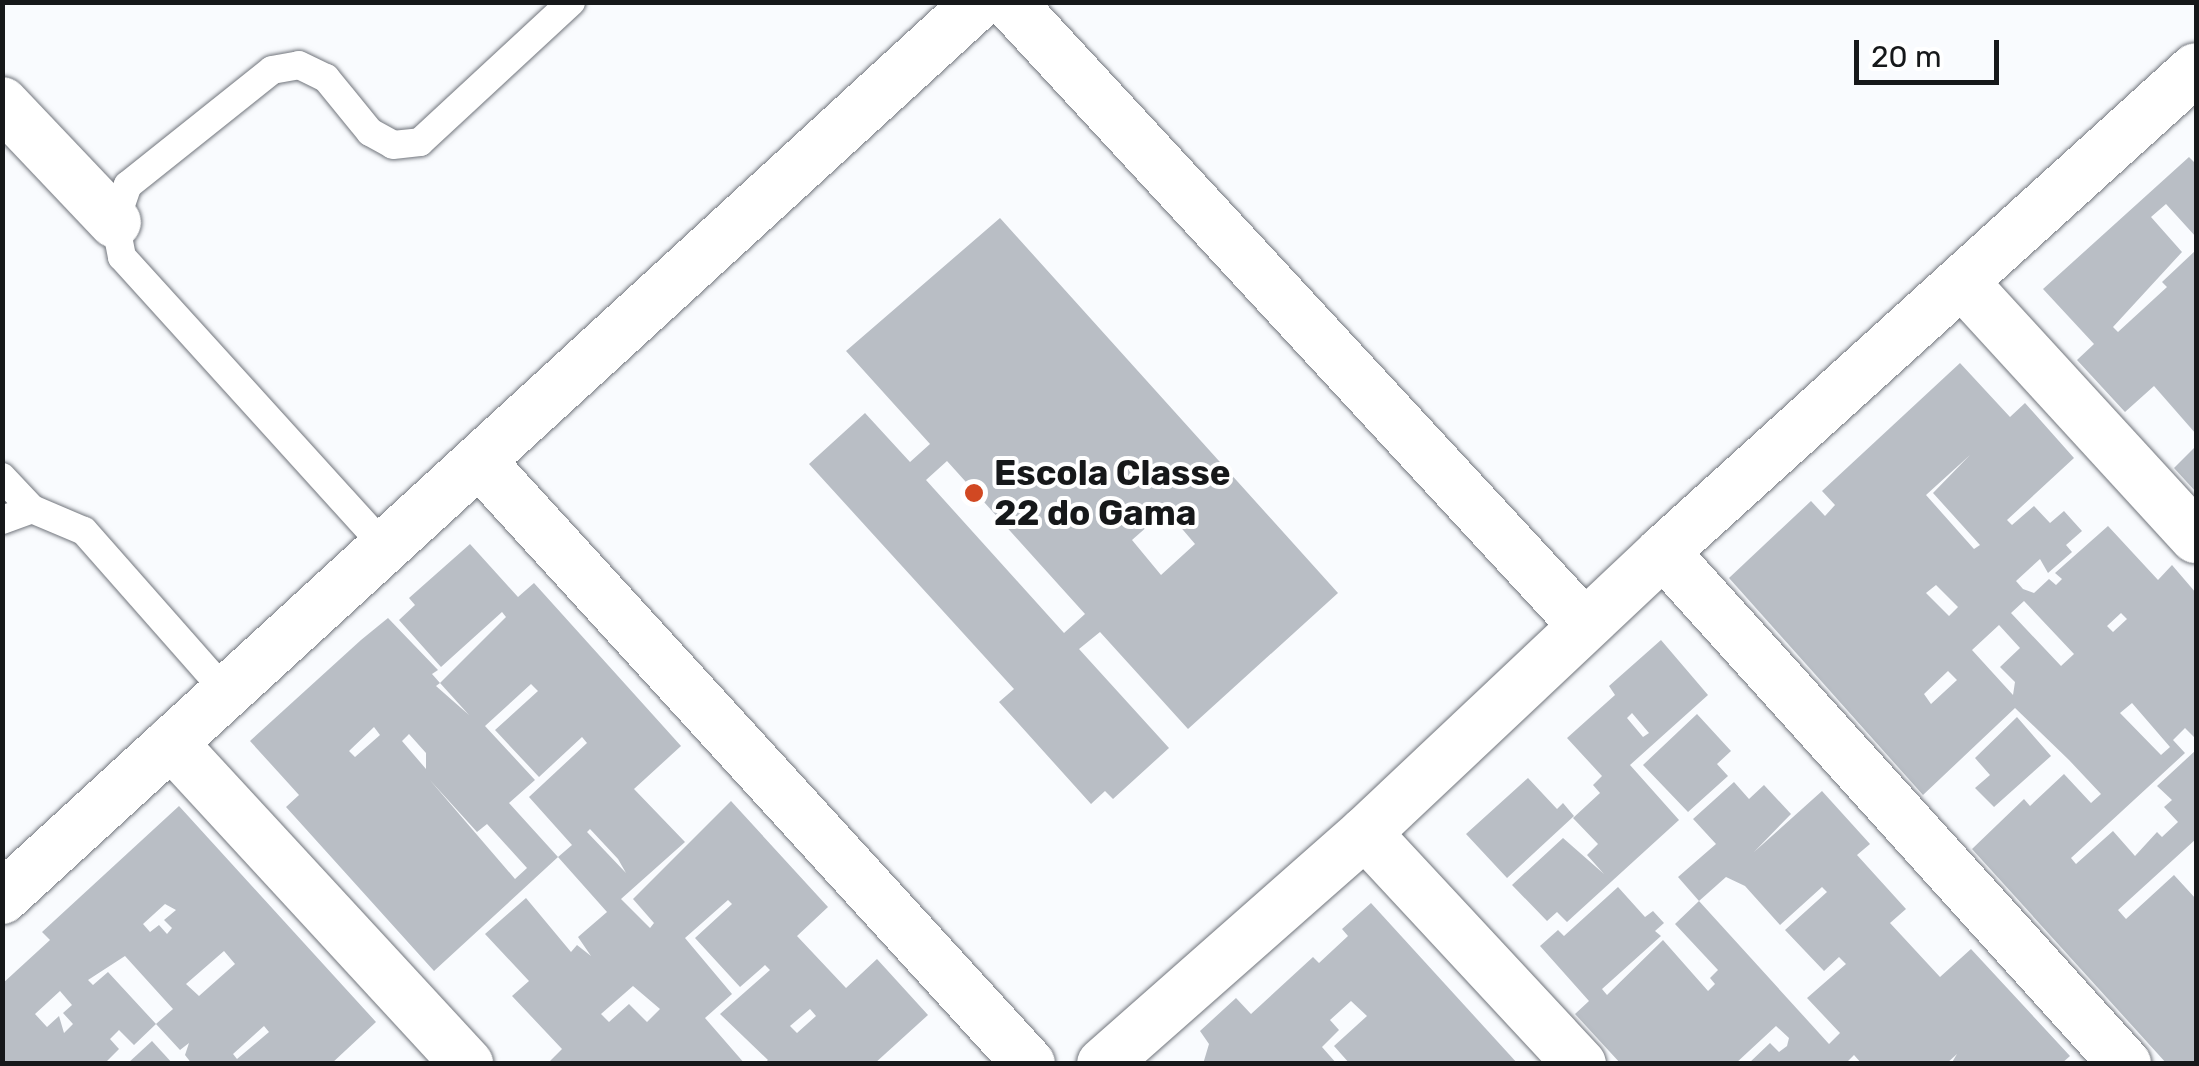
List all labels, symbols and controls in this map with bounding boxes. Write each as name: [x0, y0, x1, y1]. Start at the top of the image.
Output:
scale bar: [1859, 20, 2004, 82]
text: 20 m: [1871, 39, 1942, 75]
place label: Escola Classe 22 do Gama: [994, 452, 1231, 534]
marker: Escola Classe 22 do Gama: [963, 482, 985, 504]

